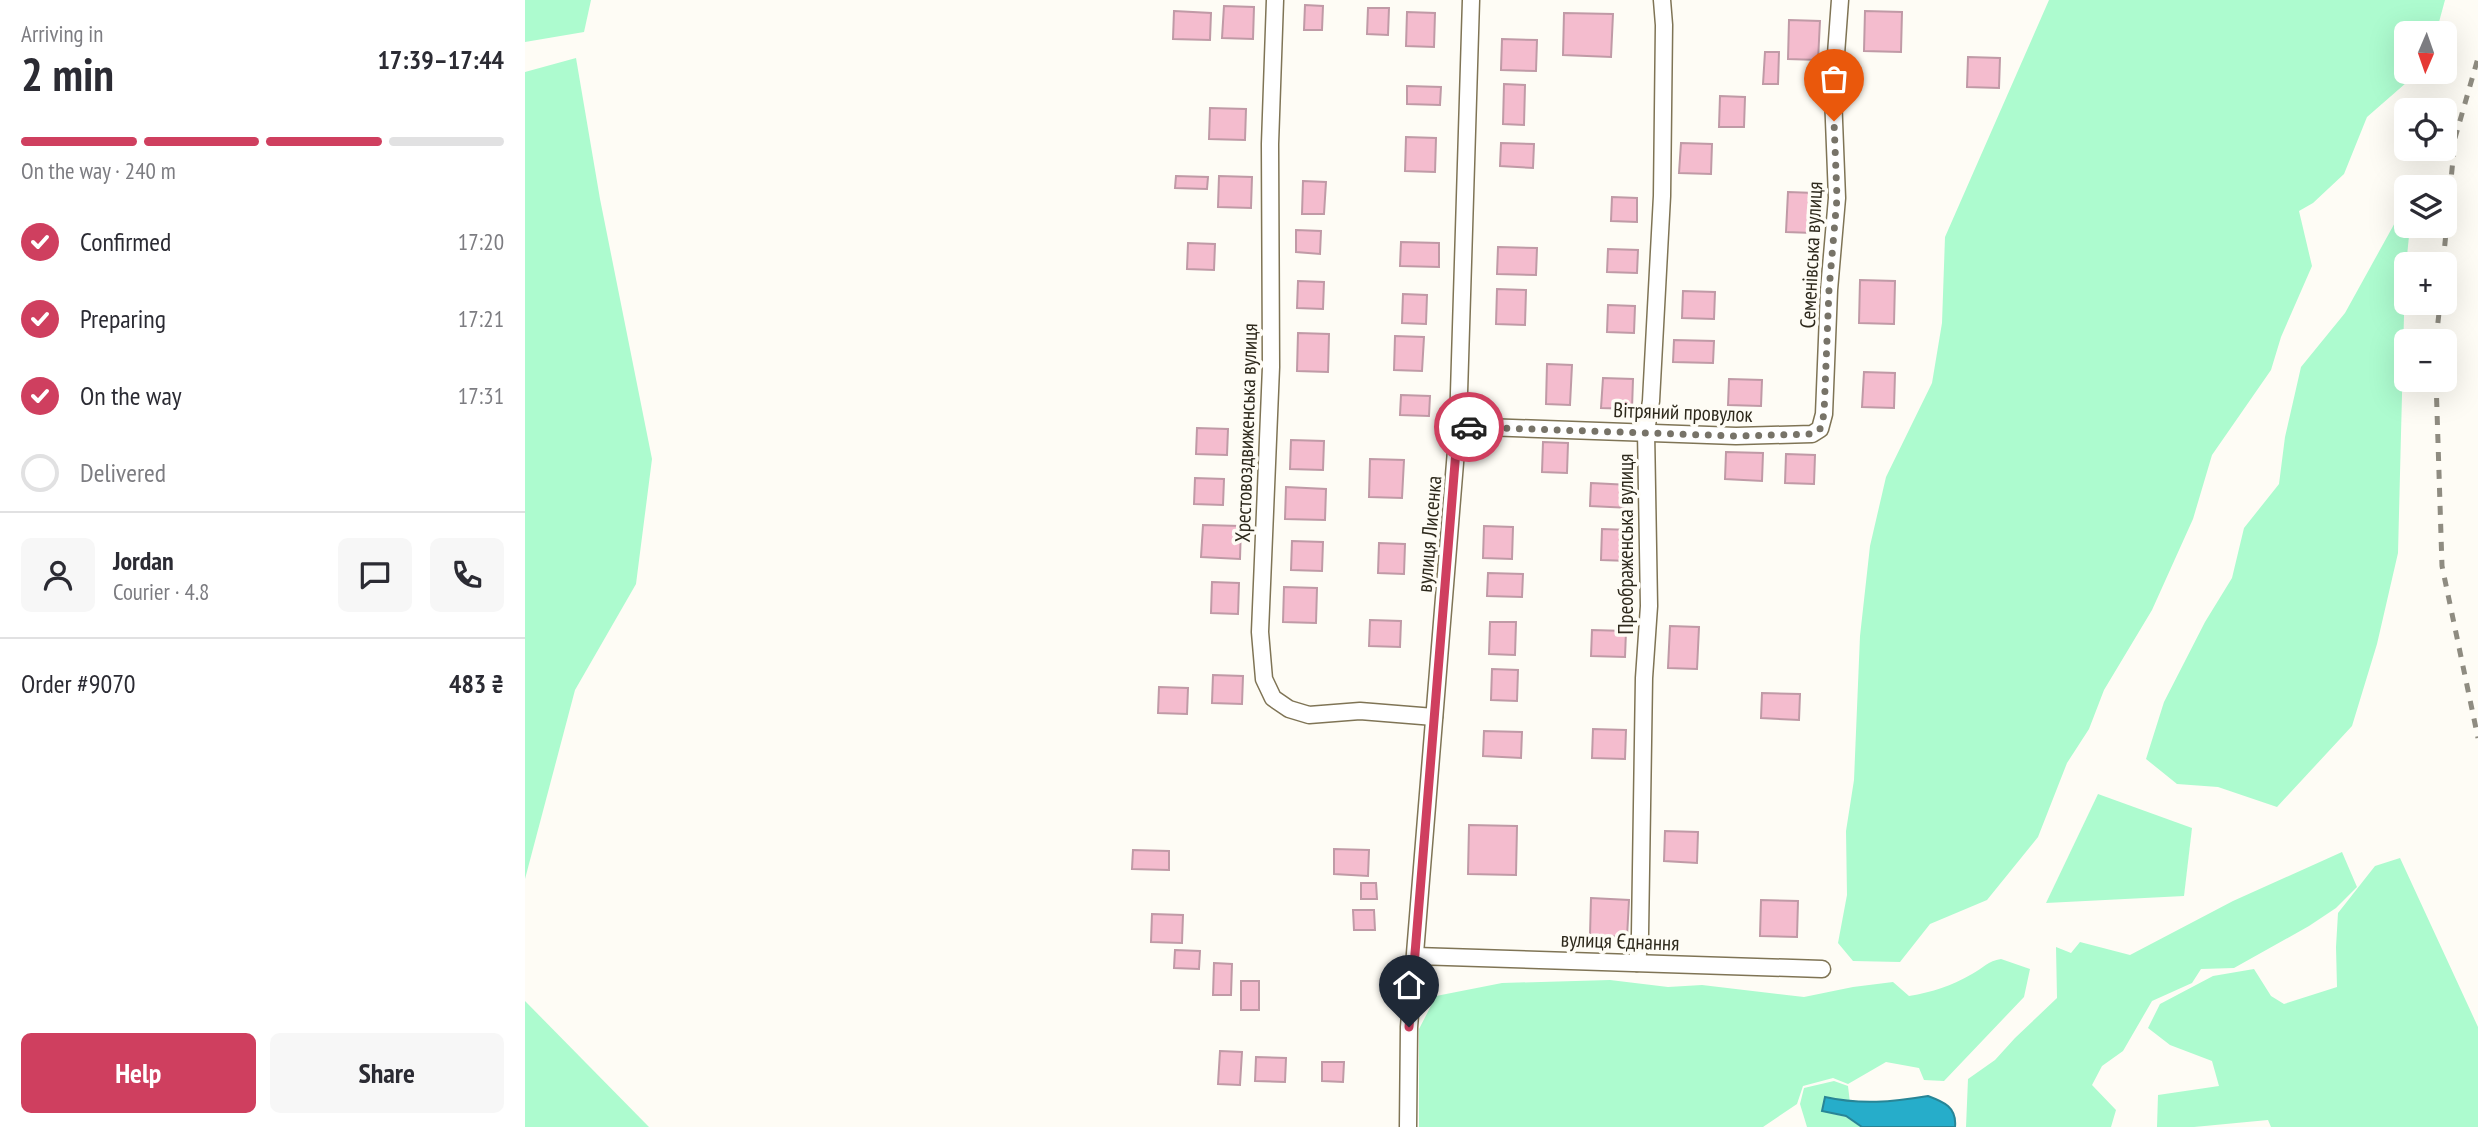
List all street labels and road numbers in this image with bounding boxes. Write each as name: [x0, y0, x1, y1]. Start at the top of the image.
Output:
street label: Семенівська вулиця: [1794, 181, 1828, 329]
street label: Хрестовоздвиженська вулиця: [1229, 323, 1263, 543]
street label: Вітряний провулок: [1613, 396, 1753, 428]
street label: Преображенська вулиця: [1612, 454, 1639, 634]
street label: вулиця Лисенка: [1410, 475, 1448, 593]
street label: вулиця Єднання: [1560, 925, 1680, 957]

